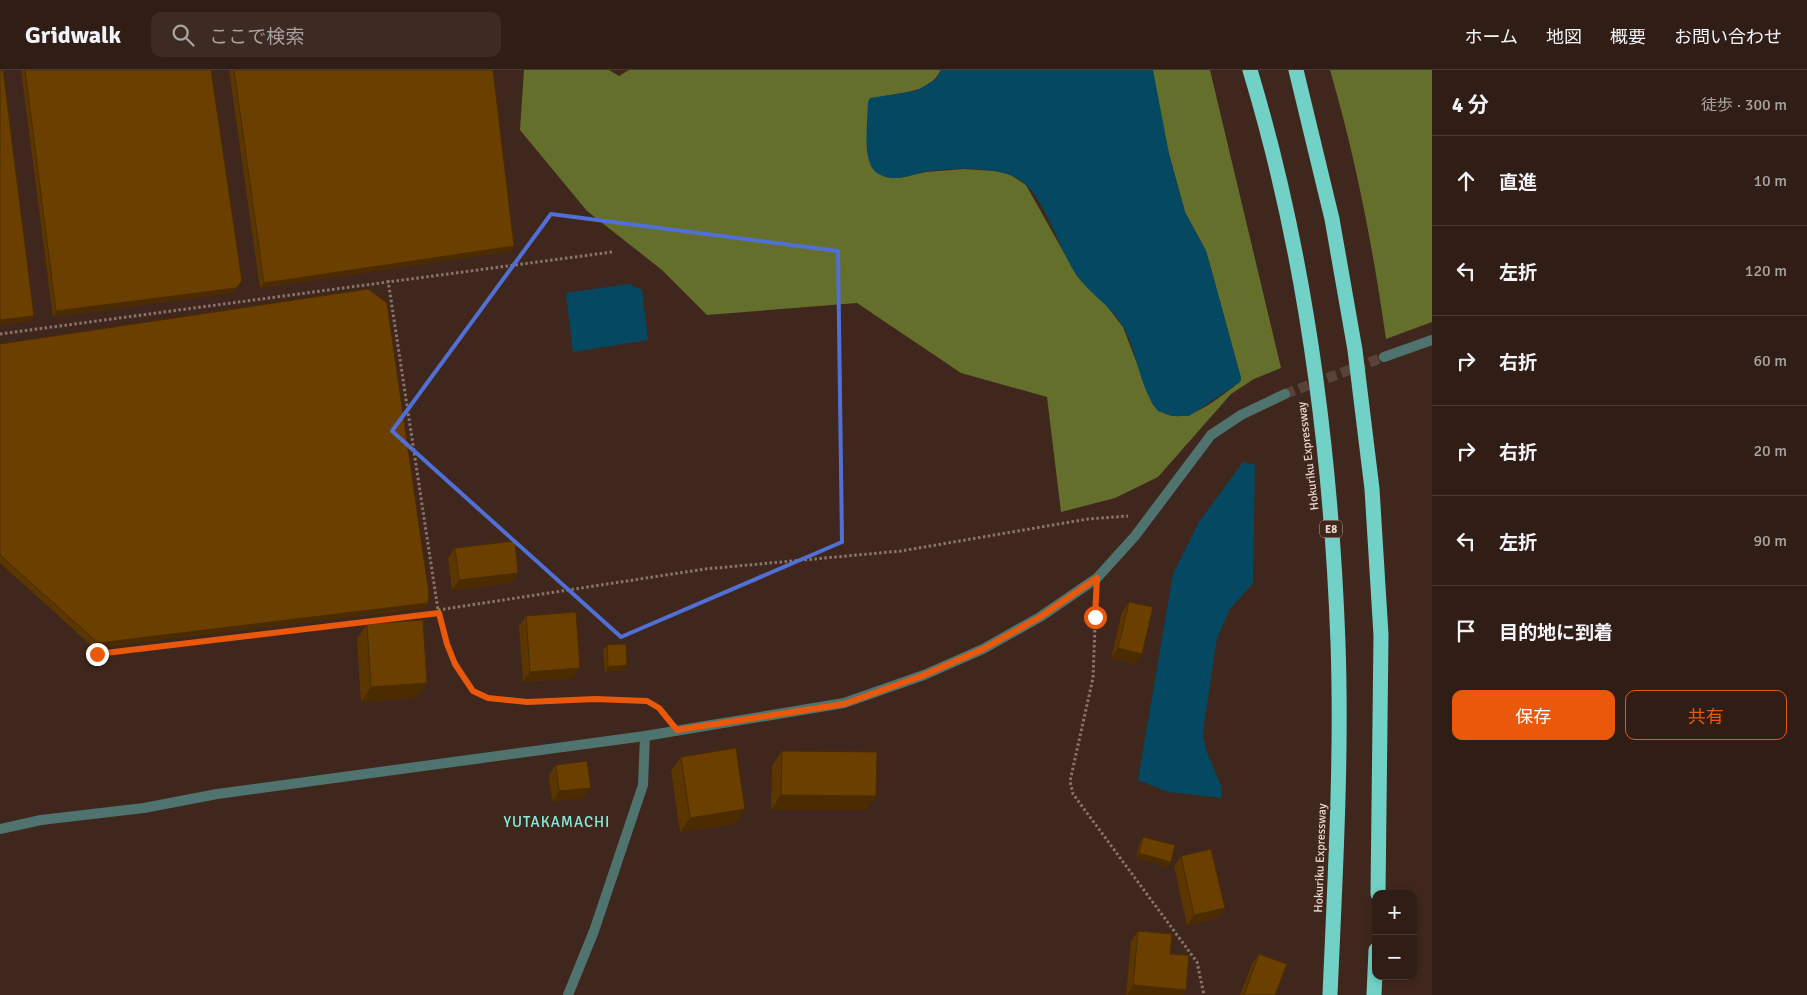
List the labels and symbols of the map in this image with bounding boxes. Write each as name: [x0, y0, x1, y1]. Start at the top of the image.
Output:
street label: Hokuriku Expressway: [1294, 401, 1323, 511]
road number: E8: [1320, 520, 1342, 538]
route start: [1084, 606, 1107, 629]
route end: [86, 643, 109, 666]
street label: Hokuriku Expressway: [1311, 803, 1330, 913]
district label: YUTAKAMACHI: [504, 813, 610, 831]

